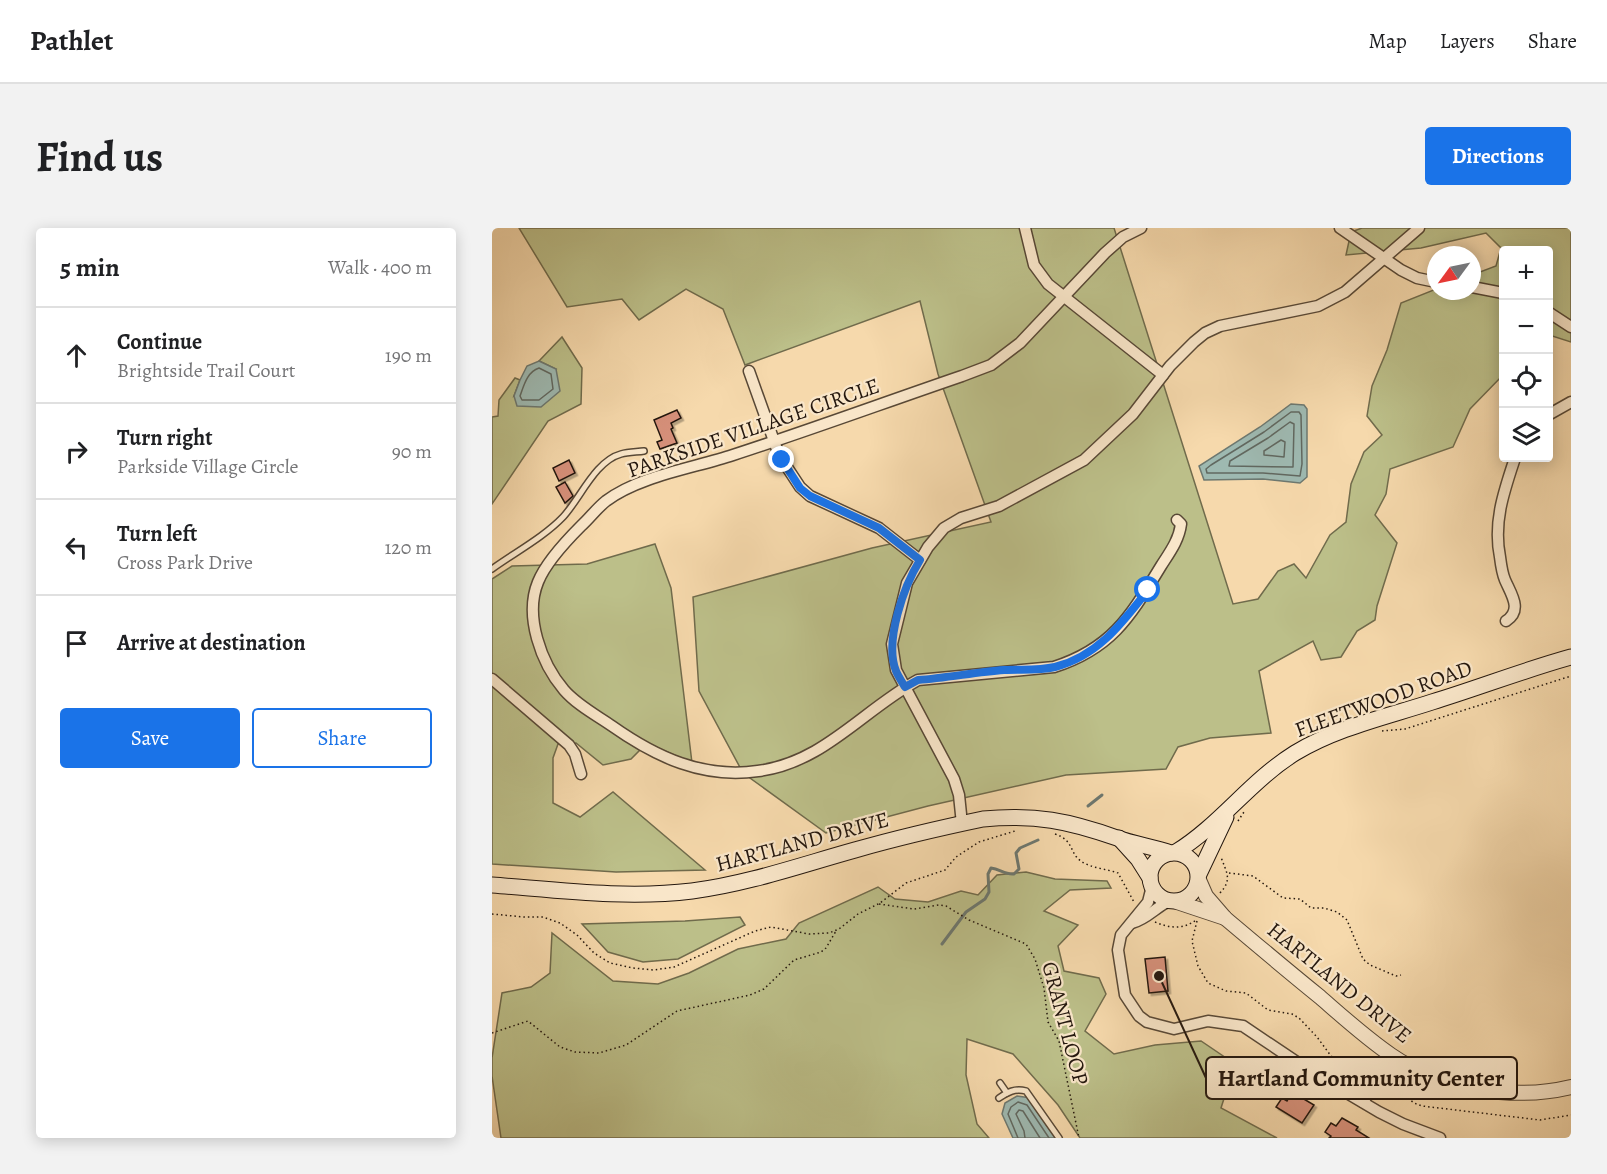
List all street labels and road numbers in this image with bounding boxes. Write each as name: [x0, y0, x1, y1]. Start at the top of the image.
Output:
street label: PARKSIDE VILLAGE CIRCLE: [623, 371, 883, 485]
street label: FLEETWOOD ROAD: [1291, 653, 1476, 745]
street label: HARTLAND DRIVE: [712, 804, 892, 880]
street label: HARTLAND DRIVE: [1261, 915, 1418, 1050]
street label: GRANT LOOP: [1034, 958, 1096, 1088]

